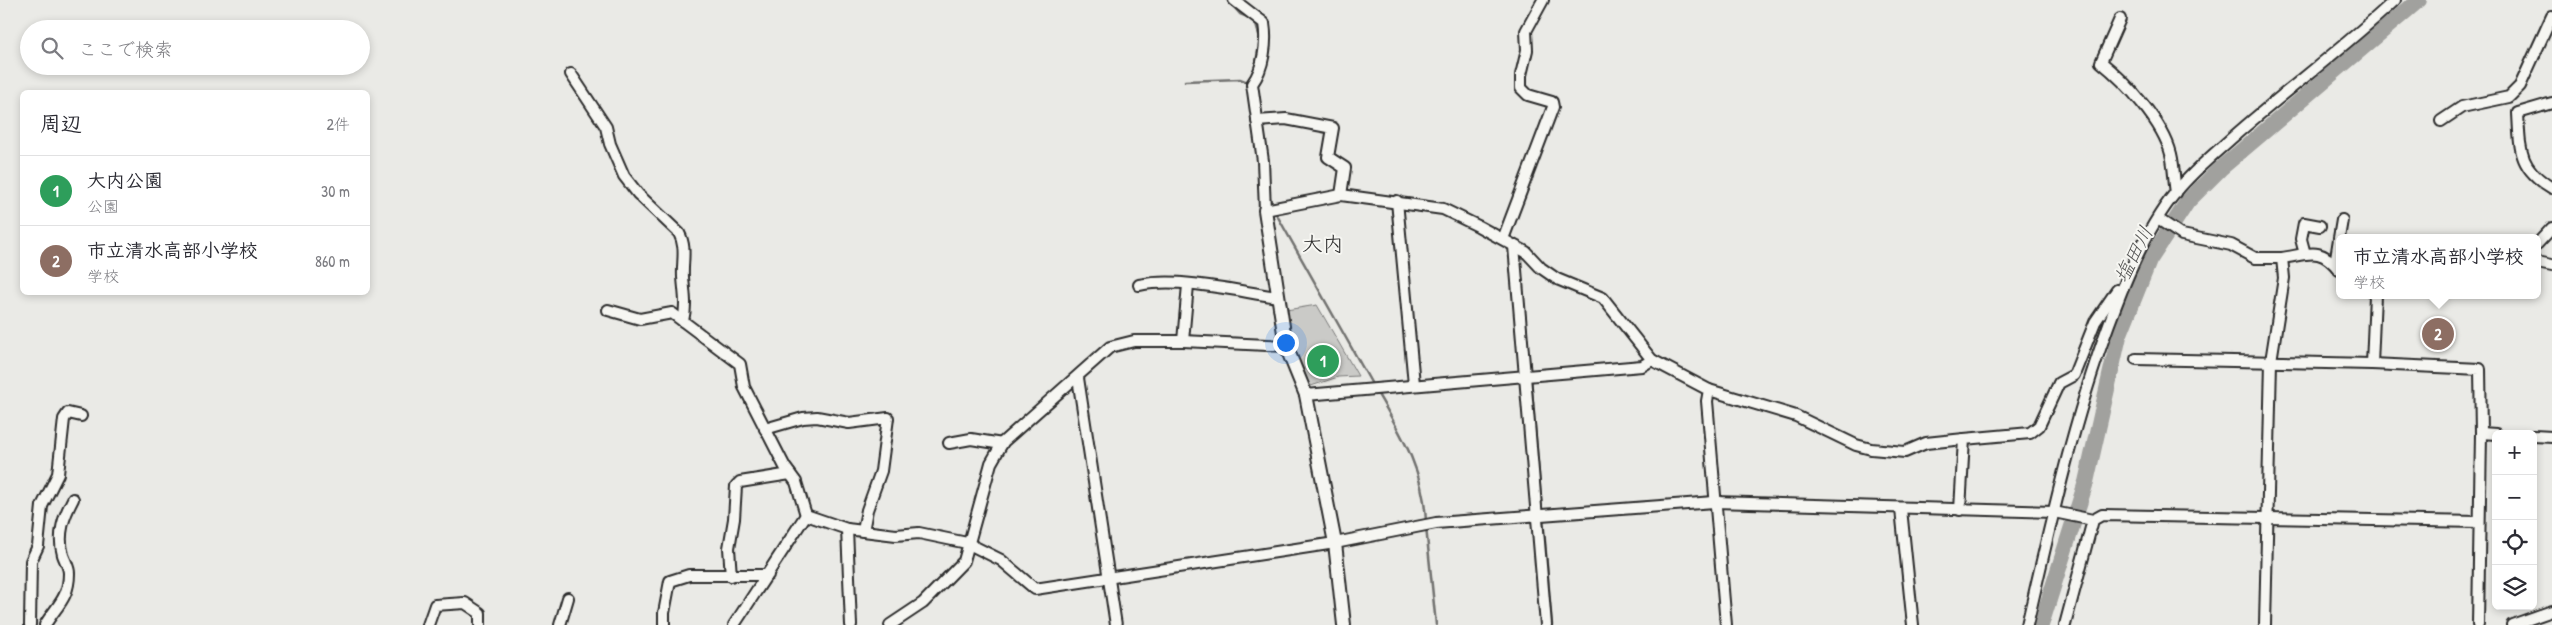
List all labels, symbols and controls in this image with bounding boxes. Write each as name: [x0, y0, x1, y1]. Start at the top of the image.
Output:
search box: [20, 20, 370, 75]
icon: search: [38, 34, 66, 62]
text: ここで検索: [78, 36, 173, 62]
text: 周辺: [40, 109, 82, 138]
text: 2件: [327, 113, 350, 135]
text: 大内公園: [87, 167, 163, 193]
text: 1: [53, 180, 59, 202]
text: 30 m: [321, 180, 350, 202]
text: 公園: [87, 195, 119, 217]
water label: 塩田川: [2107, 221, 2159, 287]
district label: 大内: [1302, 229, 1344, 258]
popup: [2336, 234, 2541, 299]
text: 市立清水高部小学校: [87, 237, 258, 263]
text: 市立清水高部小学校: [2353, 243, 2524, 269]
text: 2: [52, 250, 60, 272]
text: 860 m: [315, 250, 350, 272]
text: 学校: [87, 265, 119, 287]
text: 学校: [2353, 271, 2385, 293]
pin: 2: [2422, 315, 2454, 353]
your location: [1273, 330, 1299, 356]
pin: 1: [1307, 342, 1339, 380]
map controls: [2492, 430, 2537, 610]
button: +: [2492, 430, 2537, 475]
button: −: [2492, 475, 2537, 520]
button: locate: [2492, 520, 2537, 565]
button: layers: [2492, 565, 2537, 610]

